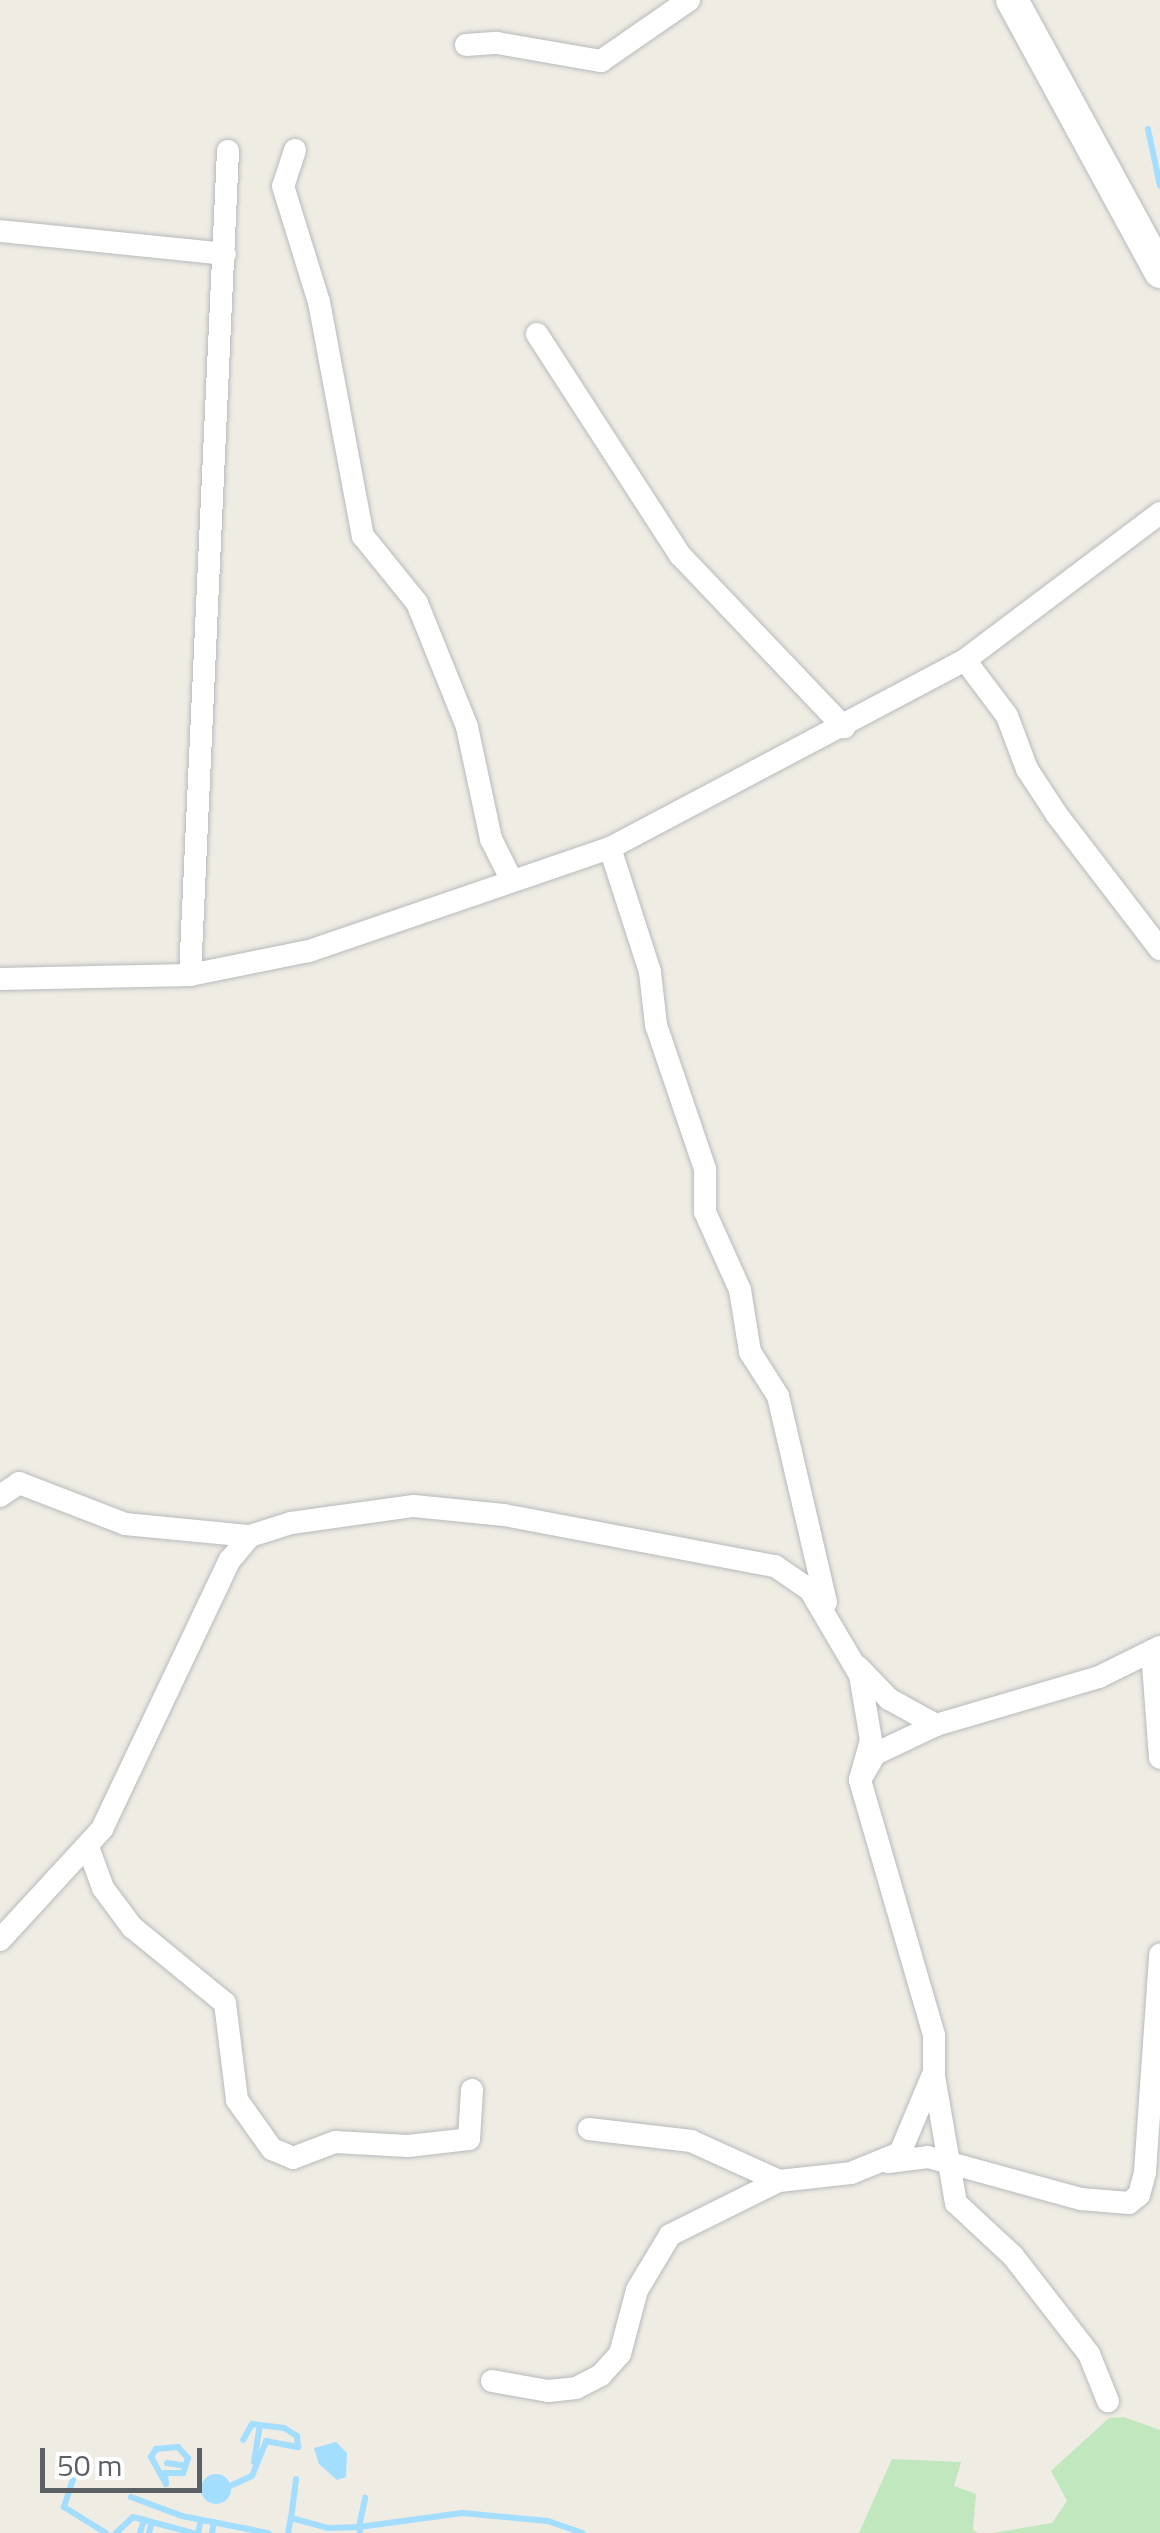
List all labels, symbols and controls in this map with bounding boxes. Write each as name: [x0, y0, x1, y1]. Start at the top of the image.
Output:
scale bar: [45, 2428, 208, 2490]
text: 50 m: [57, 2442, 122, 2488]

